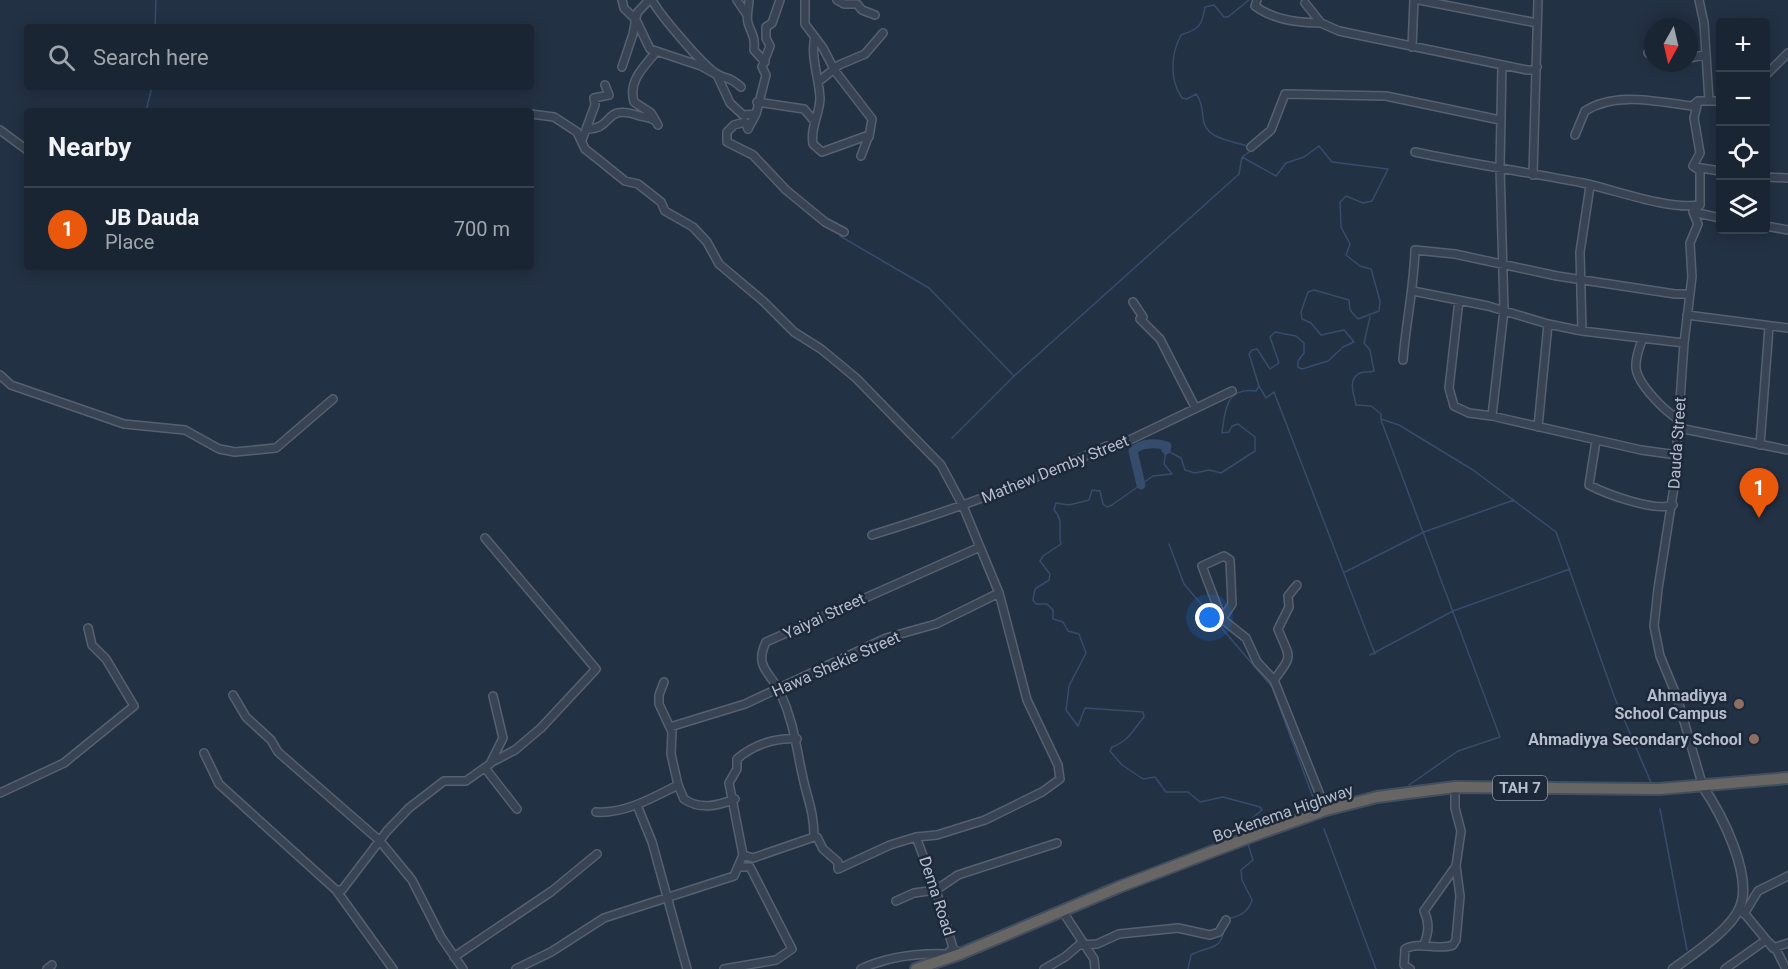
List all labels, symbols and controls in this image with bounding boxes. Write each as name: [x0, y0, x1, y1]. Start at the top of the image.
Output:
north arrow: [1644, 18, 1698, 72]
map controls: [1716, 18, 1770, 234]
button: +: [1716, 18, 1770, 72]
search box: [24, 24, 534, 90]
icon: search: [45, 41, 78, 74]
text: Search here: [93, 45, 209, 70]
button: −: [1716, 72, 1770, 126]
button: locate: [1716, 126, 1770, 180]
text: Nearby: [48, 132, 131, 162]
button: layers: [1716, 180, 1770, 234]
text: JB Dauda: [105, 205, 199, 230]
text: 1: [62, 217, 73, 241]
text: 700 m: [454, 217, 510, 241]
text: Place: [105, 230, 154, 254]
street label: Dauda Street: [1664, 396, 1690, 490]
street label: Mathew Demby Street: [979, 431, 1131, 507]
pin: 1: [1740, 468, 1778, 518]
street label: Yaiyai Street: [780, 589, 868, 643]
your location: [1195, 603, 1224, 632]
street label: Hawa Shekie Street: [769, 627, 903, 701]
place label: Ahmadiyya School Campus: [1615, 686, 1727, 723]
marker: Ahmadiyya School Campus: [1732, 697, 1746, 711]
place label: Ahmadiyya Secondary School: [1528, 730, 1742, 749]
marker: Ahmadiyya Secondary School: [1747, 732, 1761, 746]
road number: TAH 7: [1493, 776, 1547, 800]
street label: Bo-Kenema Highway: [1210, 780, 1356, 846]
street label: Dema Road: [915, 854, 959, 938]

